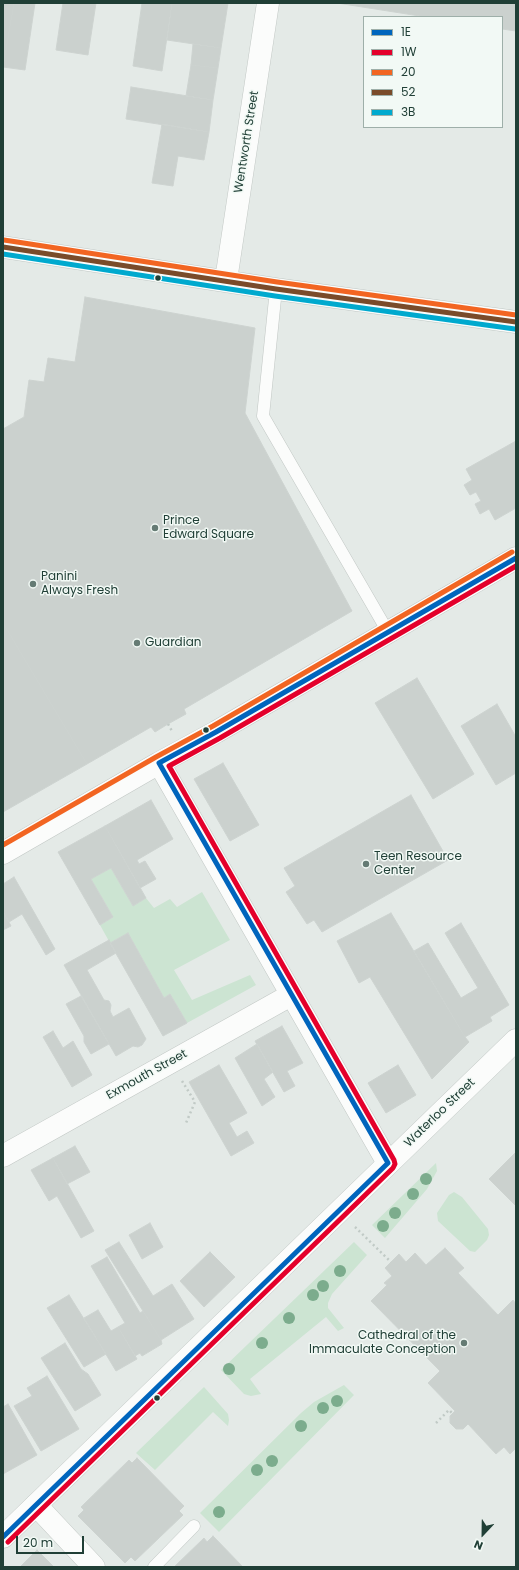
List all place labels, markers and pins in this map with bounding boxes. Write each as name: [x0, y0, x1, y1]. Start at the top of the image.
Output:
unlabelled marker: [153, 273, 163, 283]
place label: Prince Edward Square: [163, 514, 254, 542]
marker: Prince Edward Square: [150, 523, 160, 533]
place label: Panini Always Fresh: [41, 570, 118, 598]
marker: Panini Always Fresh: [28, 579, 38, 589]
place label: Guardian: [145, 636, 201, 650]
marker: Guardian: [132, 638, 142, 648]
unlabelled marker: [201, 725, 211, 735]
place label: Teen Resource Center: [374, 850, 462, 878]
marker: Teen Resource Center: [361, 859, 371, 869]
place label: Cathedral of the Immaculate Conception: [309, 1329, 456, 1357]
marker: Cathedral of the Immaculate Conception: [459, 1338, 469, 1348]
unlabelled marker: [152, 1393, 162, 1403]

